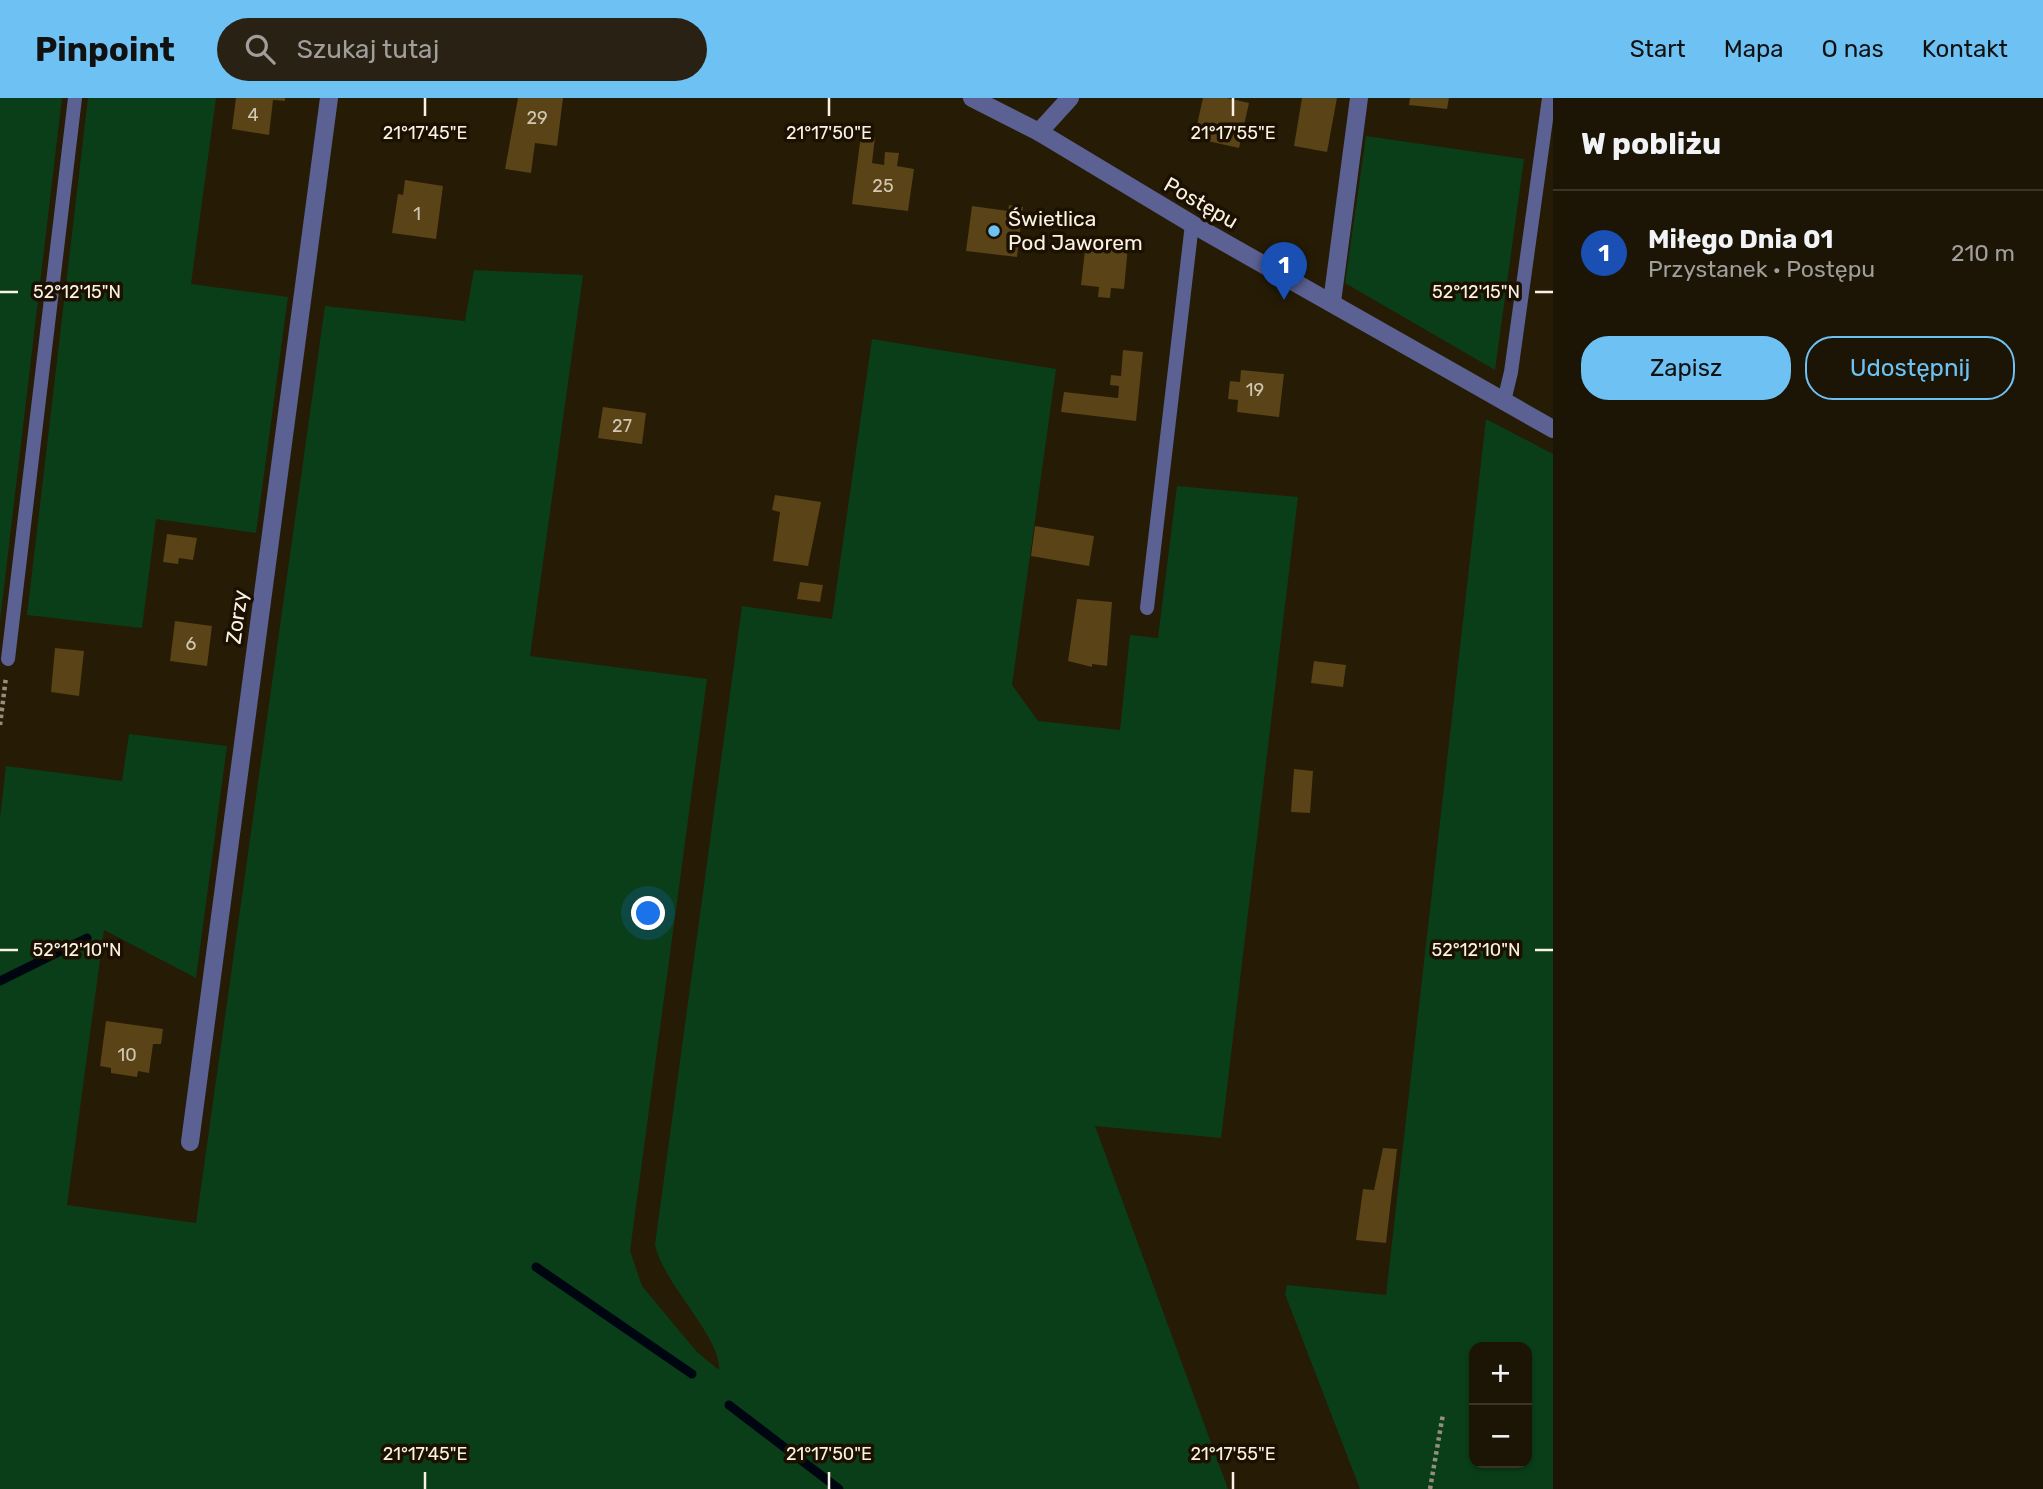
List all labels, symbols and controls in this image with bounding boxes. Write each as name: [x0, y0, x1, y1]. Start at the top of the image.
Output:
search box: [217, 18, 707, 81]
text: Pinpoint: [35, 30, 175, 69]
icon: search: [241, 30, 279, 68]
text: Szukaj tutaj: [297, 34, 439, 65]
text: Start: [1630, 35, 1686, 63]
text: Mapa: [1724, 35, 1784, 63]
text: O nas: [1822, 35, 1884, 63]
text: Kontakt: [1922, 35, 2008, 63]
house number: 4: [247, 104, 259, 126]
house number: 29: [526, 107, 548, 129]
text: 21°17'45"E: [383, 122, 467, 144]
text: 21°17'50"E: [786, 122, 872, 144]
text: 21°17'55"E: [1190, 122, 1276, 144]
text: W pobliżu: [1581, 126, 1721, 162]
street label: Postępu: [1160, 171, 1243, 234]
house number: 25: [872, 175, 894, 197]
house number: 1: [413, 203, 421, 225]
place label: Świetlica Pod Jaworem: [1008, 206, 1143, 255]
marker: Świetlica Pod Jaworem: [986, 223, 1002, 239]
text: Miłego Dnia 01: [1648, 224, 1833, 255]
text: 1: [1598, 239, 1610, 267]
text: 210 m: [1951, 239, 2015, 267]
pin: 1: [1261, 242, 1307, 300]
text: Przystanek · Postępu: [1648, 255, 1875, 283]
text: 52°12'15"N: [33, 281, 121, 303]
text: 52°12'15"N: [1432, 281, 1520, 303]
button: Zapisz: [1581, 336, 1791, 400]
button: Udostępnij: [1805, 336, 2015, 400]
house number: 19: [1246, 379, 1264, 401]
house number: 27: [612, 415, 632, 437]
street label: Zorzy: [220, 588, 253, 646]
house number: 6: [186, 633, 197, 655]
your location: [631, 896, 665, 930]
text: 52°12'10"N: [33, 939, 121, 961]
text: 52°12'10"N: [1432, 939, 1520, 961]
house number: 10: [117, 1044, 137, 1066]
map controls: [1469, 1342, 1532, 1468]
button: +: [1469, 1342, 1532, 1405]
button: −: [1469, 1405, 1532, 1468]
text: 21°17'45"E: [383, 1443, 467, 1465]
text: 21°17'50"E: [786, 1443, 872, 1465]
text: 21°17'55"E: [1190, 1443, 1276, 1465]

